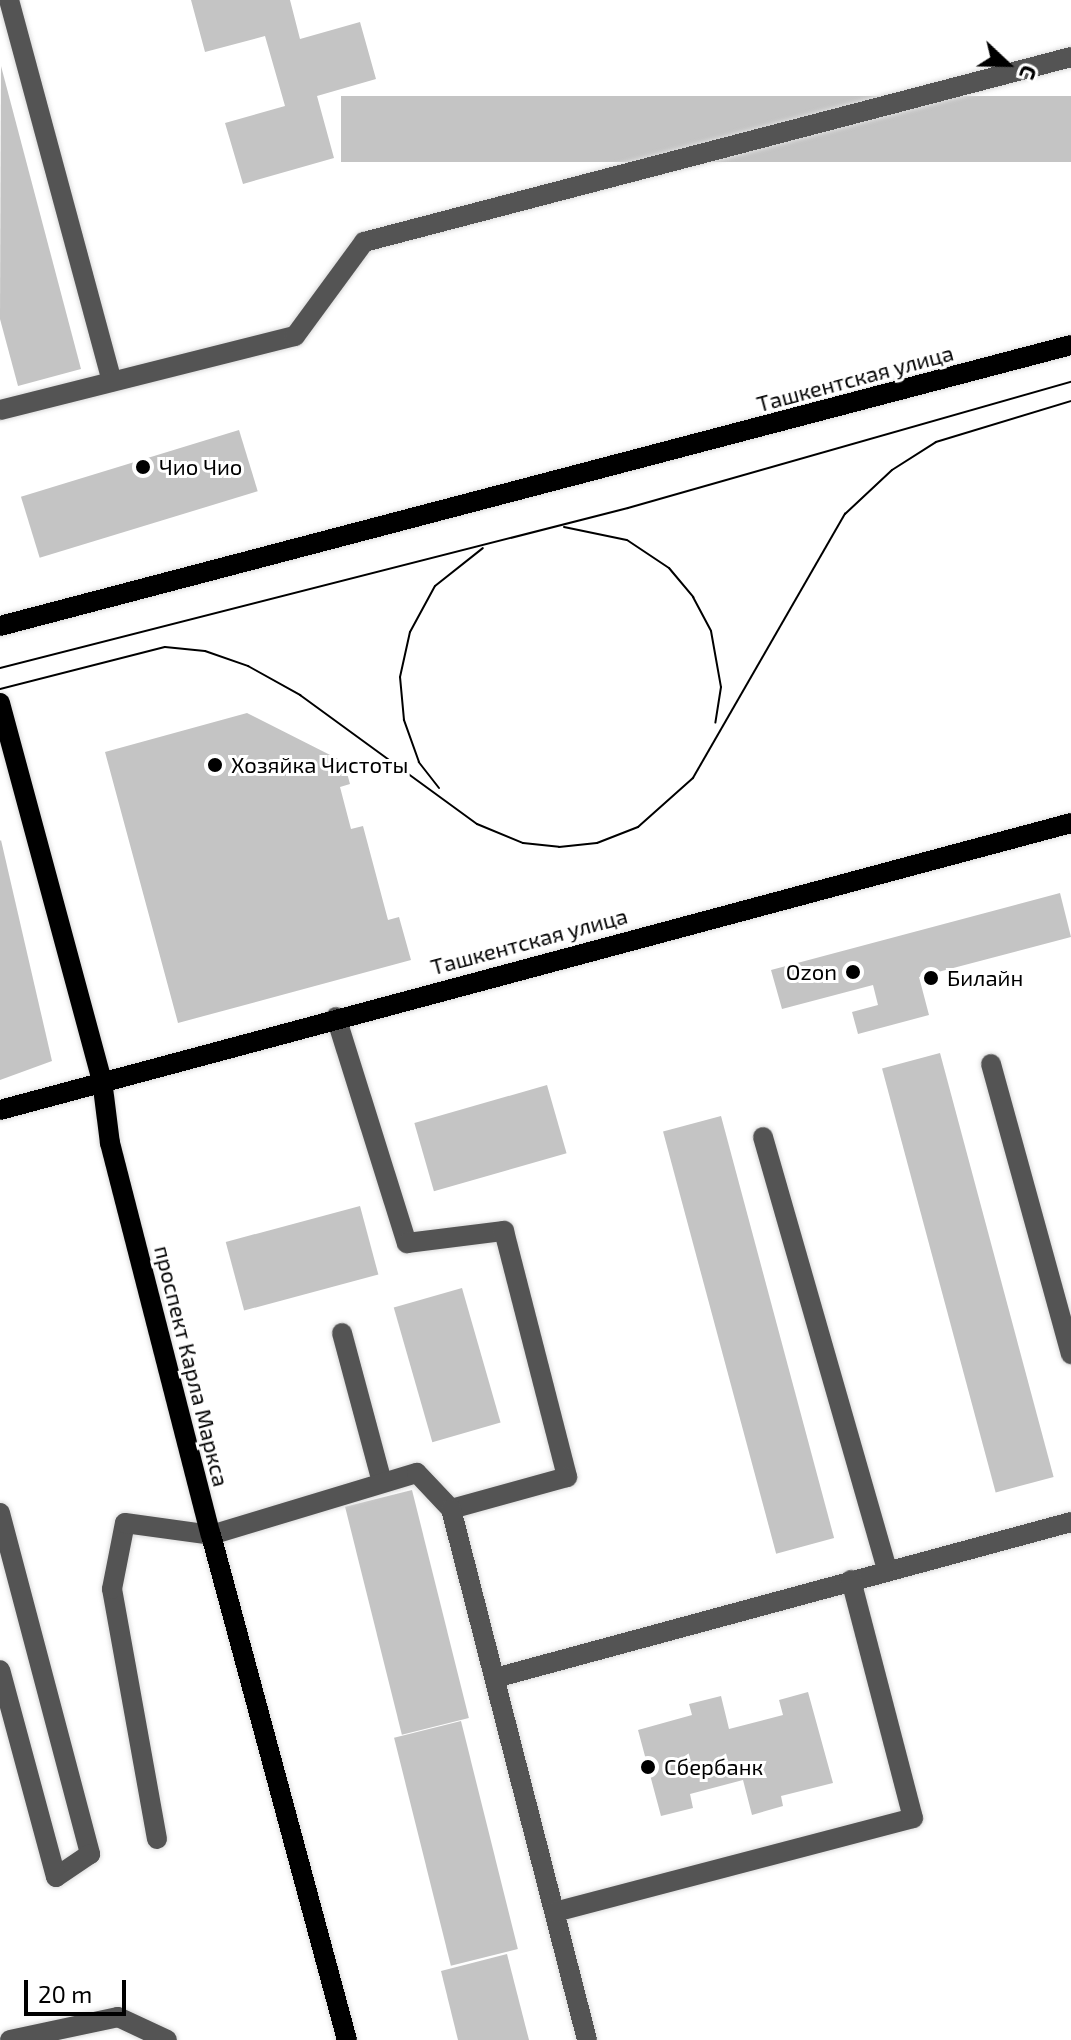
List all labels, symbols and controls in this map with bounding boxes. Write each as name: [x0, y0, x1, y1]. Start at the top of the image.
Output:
north arrow: [967, 24, 1047, 104]
text: С: [1015, 62, 1044, 84]
street label: Ташкентская улица: [754, 339, 956, 417]
place label: Чио Чио: [159, 454, 242, 480]
marker: Чио Чио: [134, 458, 152, 476]
place label: Хозяйка Чистоты: [231, 752, 408, 778]
marker: Хозяйка Чистоты: [206, 756, 224, 774]
street label: Ташкентская улица: [428, 902, 630, 980]
place label: Ozon: [786, 959, 837, 985]
marker: Ozon: [844, 963, 862, 981]
place label: Билайн: [947, 965, 1023, 991]
marker: Билайн: [922, 969, 940, 987]
street label: проспект Карла Маркса: [149, 1243, 235, 1489]
place label: Сбербанк: [664, 1754, 763, 1780]
marker: Сбербанк: [639, 1758, 657, 1776]
scale bar: [28, 1964, 130, 2014]
text: 20 m: [38, 1979, 92, 2008]

